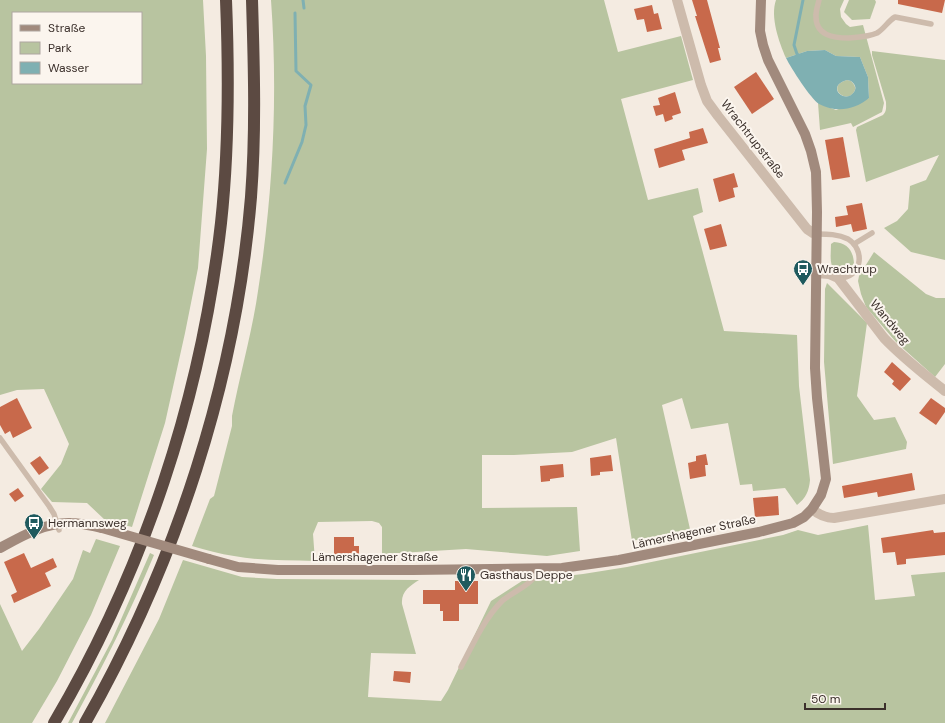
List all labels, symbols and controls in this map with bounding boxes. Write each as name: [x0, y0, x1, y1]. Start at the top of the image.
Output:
legend: [12, 12, 142, 84]
text: Straße: [48, 20, 85, 36]
text: Park: [48, 40, 72, 56]
text: Wasser: [48, 60, 89, 76]
street label: Wrachtrupstraße: [717, 96, 789, 182]
bus stop icon: Wrachtrup: [792, 258, 814, 286]
place label: Wrachtrup: [817, 261, 877, 277]
street label: Wandweg: [866, 296, 914, 348]
street label: Lämershagener Straße: [631, 511, 757, 553]
bus stop icon: Hermannsweg: [23, 512, 45, 540]
place label: Hermannsweg: [48, 515, 127, 531]
street label: Lämershagener Straße: [312, 549, 438, 565]
restaurant icon: Gasthaus Deppe: [455, 564, 477, 592]
place label: Gasthaus Deppe: [480, 567, 573, 583]
scale bar: [805, 685, 885, 711]
text: 50 m: [811, 691, 840, 707]

